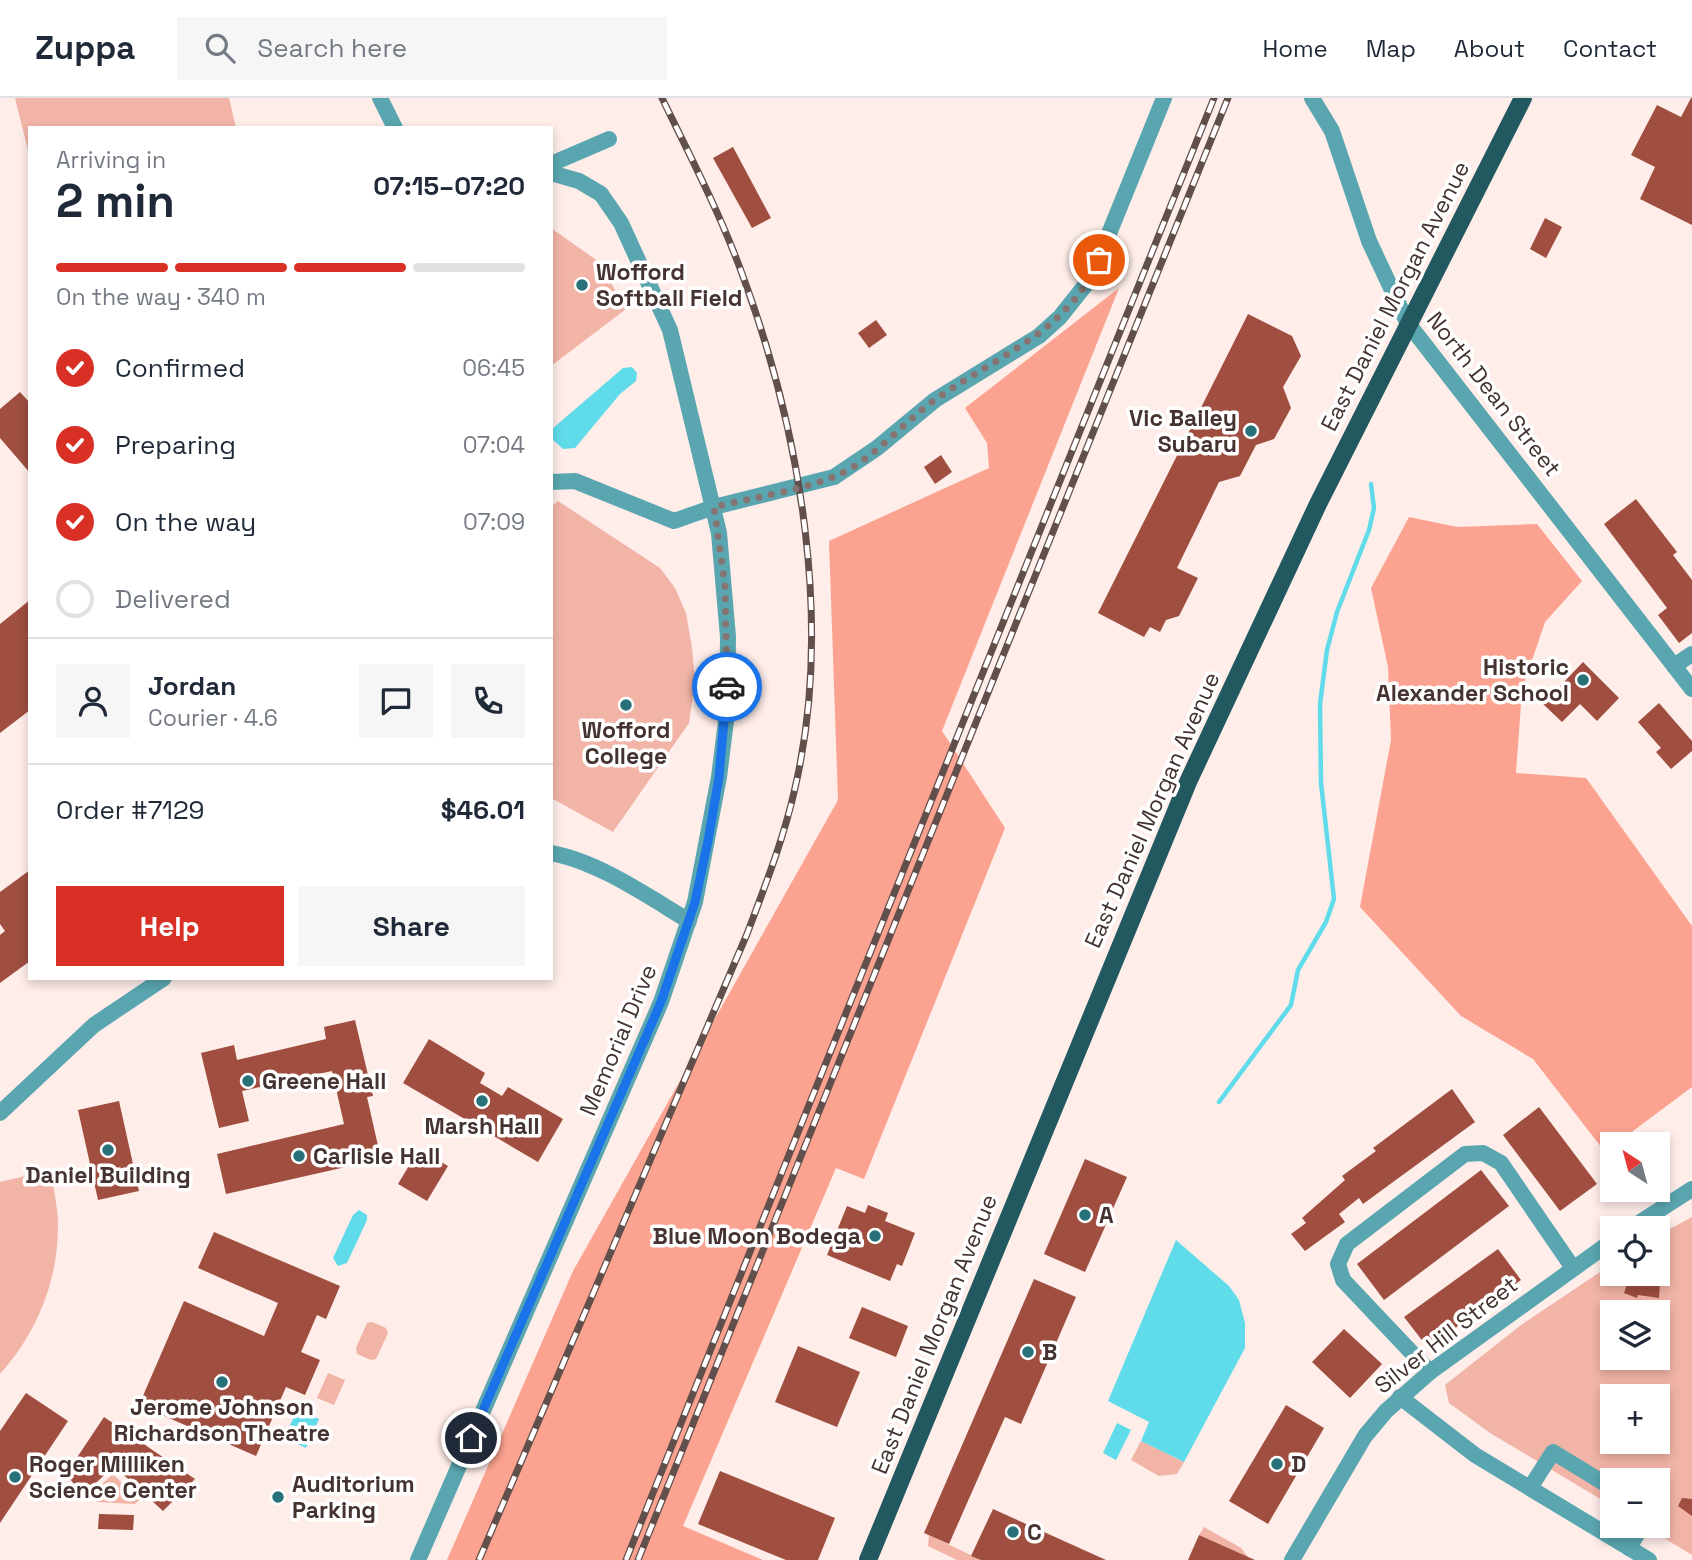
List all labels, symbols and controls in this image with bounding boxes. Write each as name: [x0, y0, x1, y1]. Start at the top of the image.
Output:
search box: [177, 17, 667, 80]
text: Zuppa: [35, 27, 135, 69]
icon: search: [201, 29, 239, 67]
text: Search here: [257, 31, 407, 65]
text: Home: [1262, 33, 1328, 64]
text: Map: [1366, 33, 1416, 64]
text: About: [1454, 33, 1525, 64]
text: Contact: [1563, 33, 1657, 64]
text: Arriving in: [56, 145, 166, 175]
street label: East Daniel Morgan Avenue: [1314, 156, 1476, 436]
text: 07:15–07:20: [373, 169, 525, 203]
text: 2 min: [56, 172, 175, 230]
pin: [1069, 230, 1129, 290]
icon: bag: [1080, 241, 1118, 279]
place label: Wofford Softball Field: [596, 257, 742, 313]
marker: Wofford Softball Field: [574, 277, 590, 293]
text: On the way · 340 m: [56, 282, 266, 312]
street label: North Dean Street: [1420, 306, 1568, 482]
icon: check: [56, 349, 94, 387]
text: Confirmed: [115, 351, 245, 385]
text: 06:45: [462, 353, 525, 383]
place label: Vic Bailey Subaru: [1129, 403, 1237, 459]
marker: Vic Bailey Subaru: [1243, 423, 1259, 439]
icon: check: [56, 426, 94, 464]
text: Preparing: [115, 428, 236, 462]
text: 07:04: [463, 430, 525, 460]
icon: check: [56, 503, 94, 541]
text: On the way: [115, 505, 256, 539]
text: 07:09: [463, 507, 525, 537]
text: Delivered: [115, 582, 231, 616]
courier: [692, 652, 762, 722]
place label: Historic Alexander School: [1376, 652, 1569, 708]
button: person: [56, 664, 130, 738]
button: chat: [359, 664, 433, 738]
button: phone: [451, 664, 525, 738]
street label: East Daniel Morgan Avenue: [1077, 667, 1227, 953]
icon: car: [708, 668, 746, 706]
text: Jordan: [148, 669, 236, 703]
marker: Historic Alexander School: [1575, 672, 1591, 688]
marker: Wofford College: [618, 697, 634, 713]
text: Courier · 4.6: [148, 703, 278, 733]
place label: Wofford College: [582, 715, 670, 771]
text: Order #7129: [56, 793, 204, 827]
text: $46.01: [441, 793, 525, 827]
button: Help: [56, 886, 284, 966]
button: Share: [298, 886, 525, 966]
street label: Memorial Drive: [573, 960, 663, 1120]
place label: Greene Hall: [262, 1066, 386, 1096]
marker: Greene Hall: [240, 1073, 256, 1089]
marker: Marsh Hall: [474, 1093, 490, 1109]
place label: Marsh Hall: [424, 1111, 540, 1141]
north arrow: [1600, 1132, 1670, 1202]
map controls: [1600, 1132, 1670, 1538]
place label: Carlisle Hall: [313, 1141, 440, 1171]
marker: Daniel Building: [100, 1142, 116, 1158]
marker: Carlisle Hall: [291, 1148, 307, 1164]
place label: Daniel Building: [25, 1160, 191, 1190]
street label: East Daniel Morgan Avenue: [864, 1190, 1004, 1478]
place label: A: [1099, 1200, 1114, 1230]
marker: A: [1077, 1207, 1093, 1223]
button: locate: [1600, 1216, 1670, 1286]
place label: Blue Moon Bodega: [653, 1221, 861, 1251]
marker: Blue Moon Bodega: [867, 1228, 883, 1244]
street label: Silver Hill Street: [1368, 1270, 1524, 1400]
button: layers: [1600, 1300, 1670, 1370]
place label: B: [1042, 1337, 1057, 1367]
marker: B: [1020, 1344, 1036, 1360]
marker: Jerome Johnson Richardson Theatre: [214, 1374, 230, 1390]
button: +: [1600, 1384, 1670, 1454]
place label: Jerome Johnson Richardson Theatre: [114, 1392, 330, 1448]
pin: [441, 1408, 501, 1468]
icon: home: [452, 1419, 490, 1457]
place label: Roger Milliken Science Center: [29, 1449, 197, 1505]
place label: D: [1291, 1449, 1306, 1479]
marker: D: [1269, 1456, 1285, 1472]
button: −: [1600, 1468, 1670, 1538]
marker: Roger Milliken Science Center: [7, 1469, 23, 1485]
place label: Auditorium Parking: [292, 1469, 415, 1525]
marker: Auditorium Parking: [270, 1489, 286, 1505]
place label: C: [1027, 1517, 1042, 1547]
marker: C: [1005, 1524, 1021, 1540]

